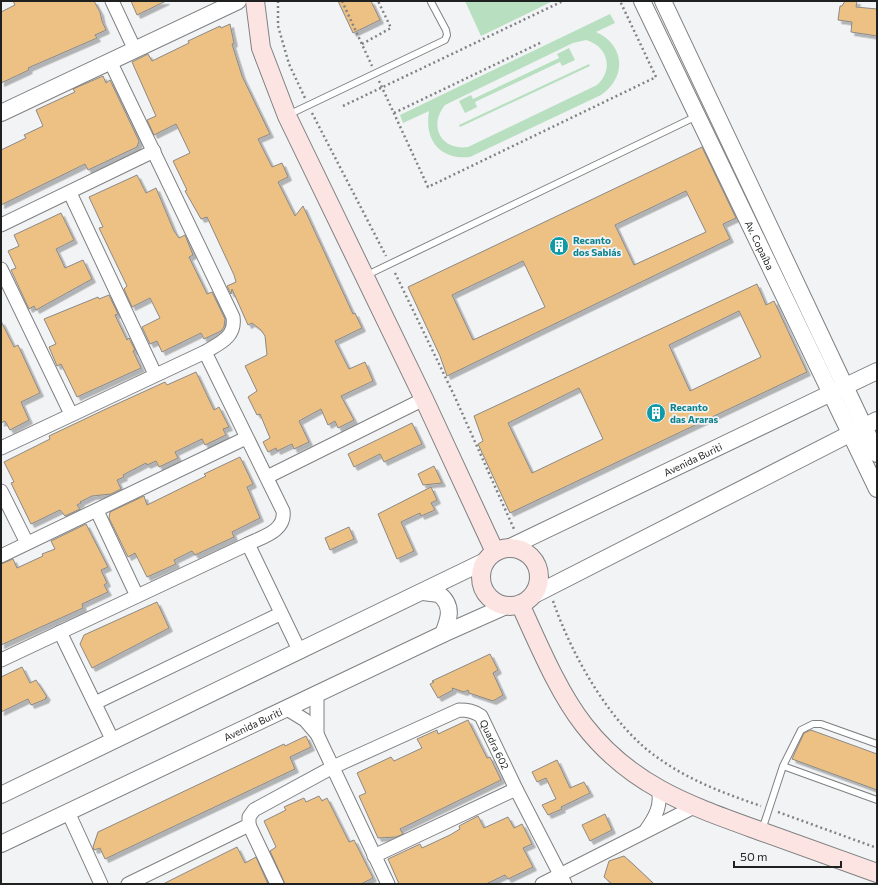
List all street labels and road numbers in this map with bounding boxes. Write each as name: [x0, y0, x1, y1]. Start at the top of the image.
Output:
street label: Av. Copaíba: [743, 219, 777, 272]
street label: Avenida Buriti: [662, 440, 724, 478]
street label: Avenida Buriti: [222, 705, 284, 743]
street label: Quadra 602: [477, 717, 512, 772]

